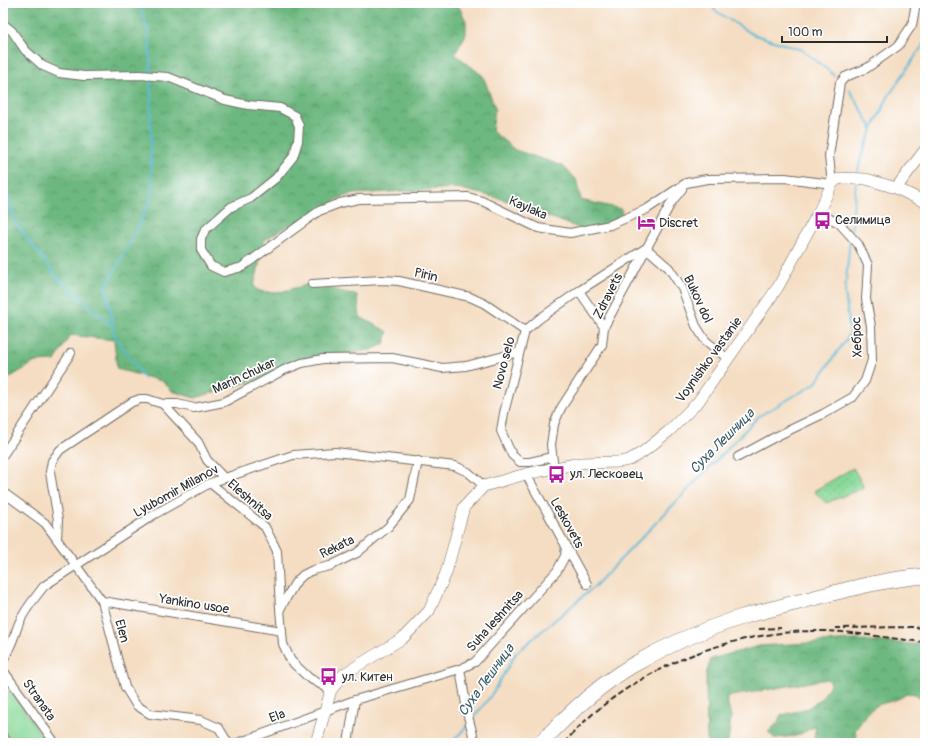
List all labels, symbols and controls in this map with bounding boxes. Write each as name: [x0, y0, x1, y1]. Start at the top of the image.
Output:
scale bar: [782, 18, 887, 44]
text: 100 m: [788, 25, 823, 40]
street label: Kaylaka: [506, 193, 550, 223]
bus stop icon: Селимица: [812, 210, 832, 230]
place label: Селимица: [835, 212, 891, 228]
hotel icon: Discret: [636, 213, 656, 233]
place label: Discret: [659, 215, 699, 231]
street label: Pirin: [413, 265, 439, 285]
street label: Zdravets: [590, 270, 626, 322]
street label: Bukov dol: [680, 272, 716, 326]
street label: Voynishko vastanie: [673, 314, 746, 406]
street label: Хеброс: [848, 316, 866, 358]
street label: Novo selo: [489, 335, 519, 391]
street label: Marin chukar: [210, 354, 278, 398]
water label: Суха Лешница: [686, 404, 759, 477]
street label: Lyubomir Milanov: [131, 461, 221, 521]
bus stop icon: ул. Лесковец: [547, 464, 567, 484]
place label: ул. Лесковец: [569, 466, 644, 482]
street label: Eleshnitsa: [224, 476, 276, 524]
street label: Leskovets: [547, 495, 587, 551]
street label: Rekata: [317, 532, 357, 562]
street label: Suha leshnitsa: [463, 587, 527, 655]
street label: Yankino usoe: [157, 590, 231, 618]
street label: Elen: [111, 618, 133, 644]
water label: Суха Лешница: [454, 639, 519, 719]
bus stop icon: ул. Китен: [319, 667, 339, 687]
place label: ул. Китен: [341, 669, 393, 685]
street label: Stranata: [19, 676, 59, 724]
street label: Ela: [267, 706, 287, 726]

